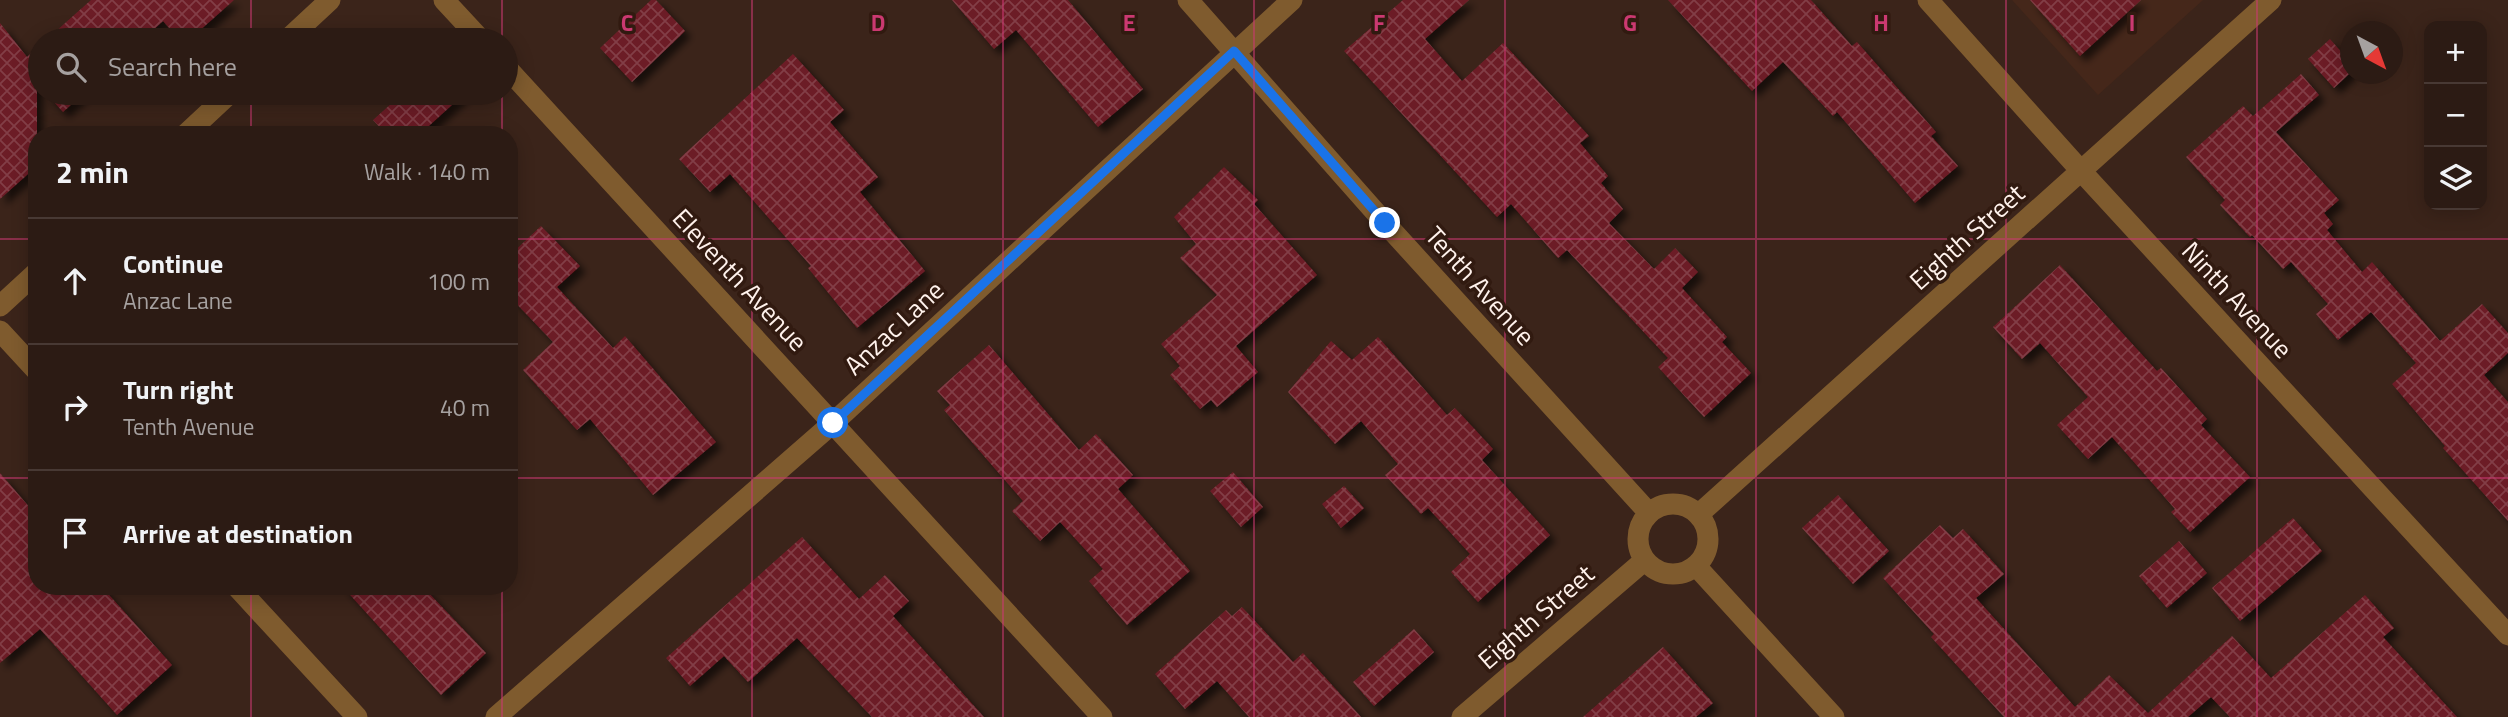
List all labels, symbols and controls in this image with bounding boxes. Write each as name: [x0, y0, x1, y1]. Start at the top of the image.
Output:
text: C: [621, 5, 633, 40]
text: D: [871, 5, 885, 40]
text: E: [1123, 5, 1135, 40]
text: F: [1373, 5, 1385, 40]
text: G: [1623, 5, 1637, 40]
text: H: [1873, 5, 1889, 40]
text: I: [2129, 5, 2135, 40]
north arrow: [2340, 21, 2403, 84]
map controls: [2424, 21, 2487, 210]
button: +: [2424, 21, 2487, 84]
search box: [28, 28, 518, 105]
text: Search here: [108, 47, 237, 86]
icon: search: [52, 48, 90, 86]
button: −: [2424, 84, 2487, 147]
button: layers: [2424, 147, 2487, 210]
text: 2 min: [56, 149, 129, 195]
text: Walk · 140 m: [364, 154, 490, 189]
street label: Eighth Street: [1900, 174, 2033, 299]
street label: Eleventh Avenue: [664, 200, 817, 360]
route end: [1369, 207, 1400, 238]
street label: Tenth Avenue: [1416, 217, 1545, 354]
street label: Ninth Avenue: [2173, 232, 2302, 367]
text: Continue: [123, 244, 223, 283]
icon: ahead: [56, 262, 94, 300]
text: 100 m: [427, 264, 490, 299]
street label: Anzac Lane: [835, 271, 952, 384]
text: Anzac Lane: [123, 283, 233, 318]
text: Turn right: [123, 370, 234, 409]
icon: right: [56, 388, 94, 426]
text: 40 m: [440, 390, 490, 425]
route start: [817, 407, 848, 438]
text: Tenth Avenue: [123, 409, 254, 444]
icon: arrive: [56, 514, 94, 552]
text: Arrive at destination: [123, 514, 353, 553]
street label: Eighth Street: [1469, 555, 1602, 678]

